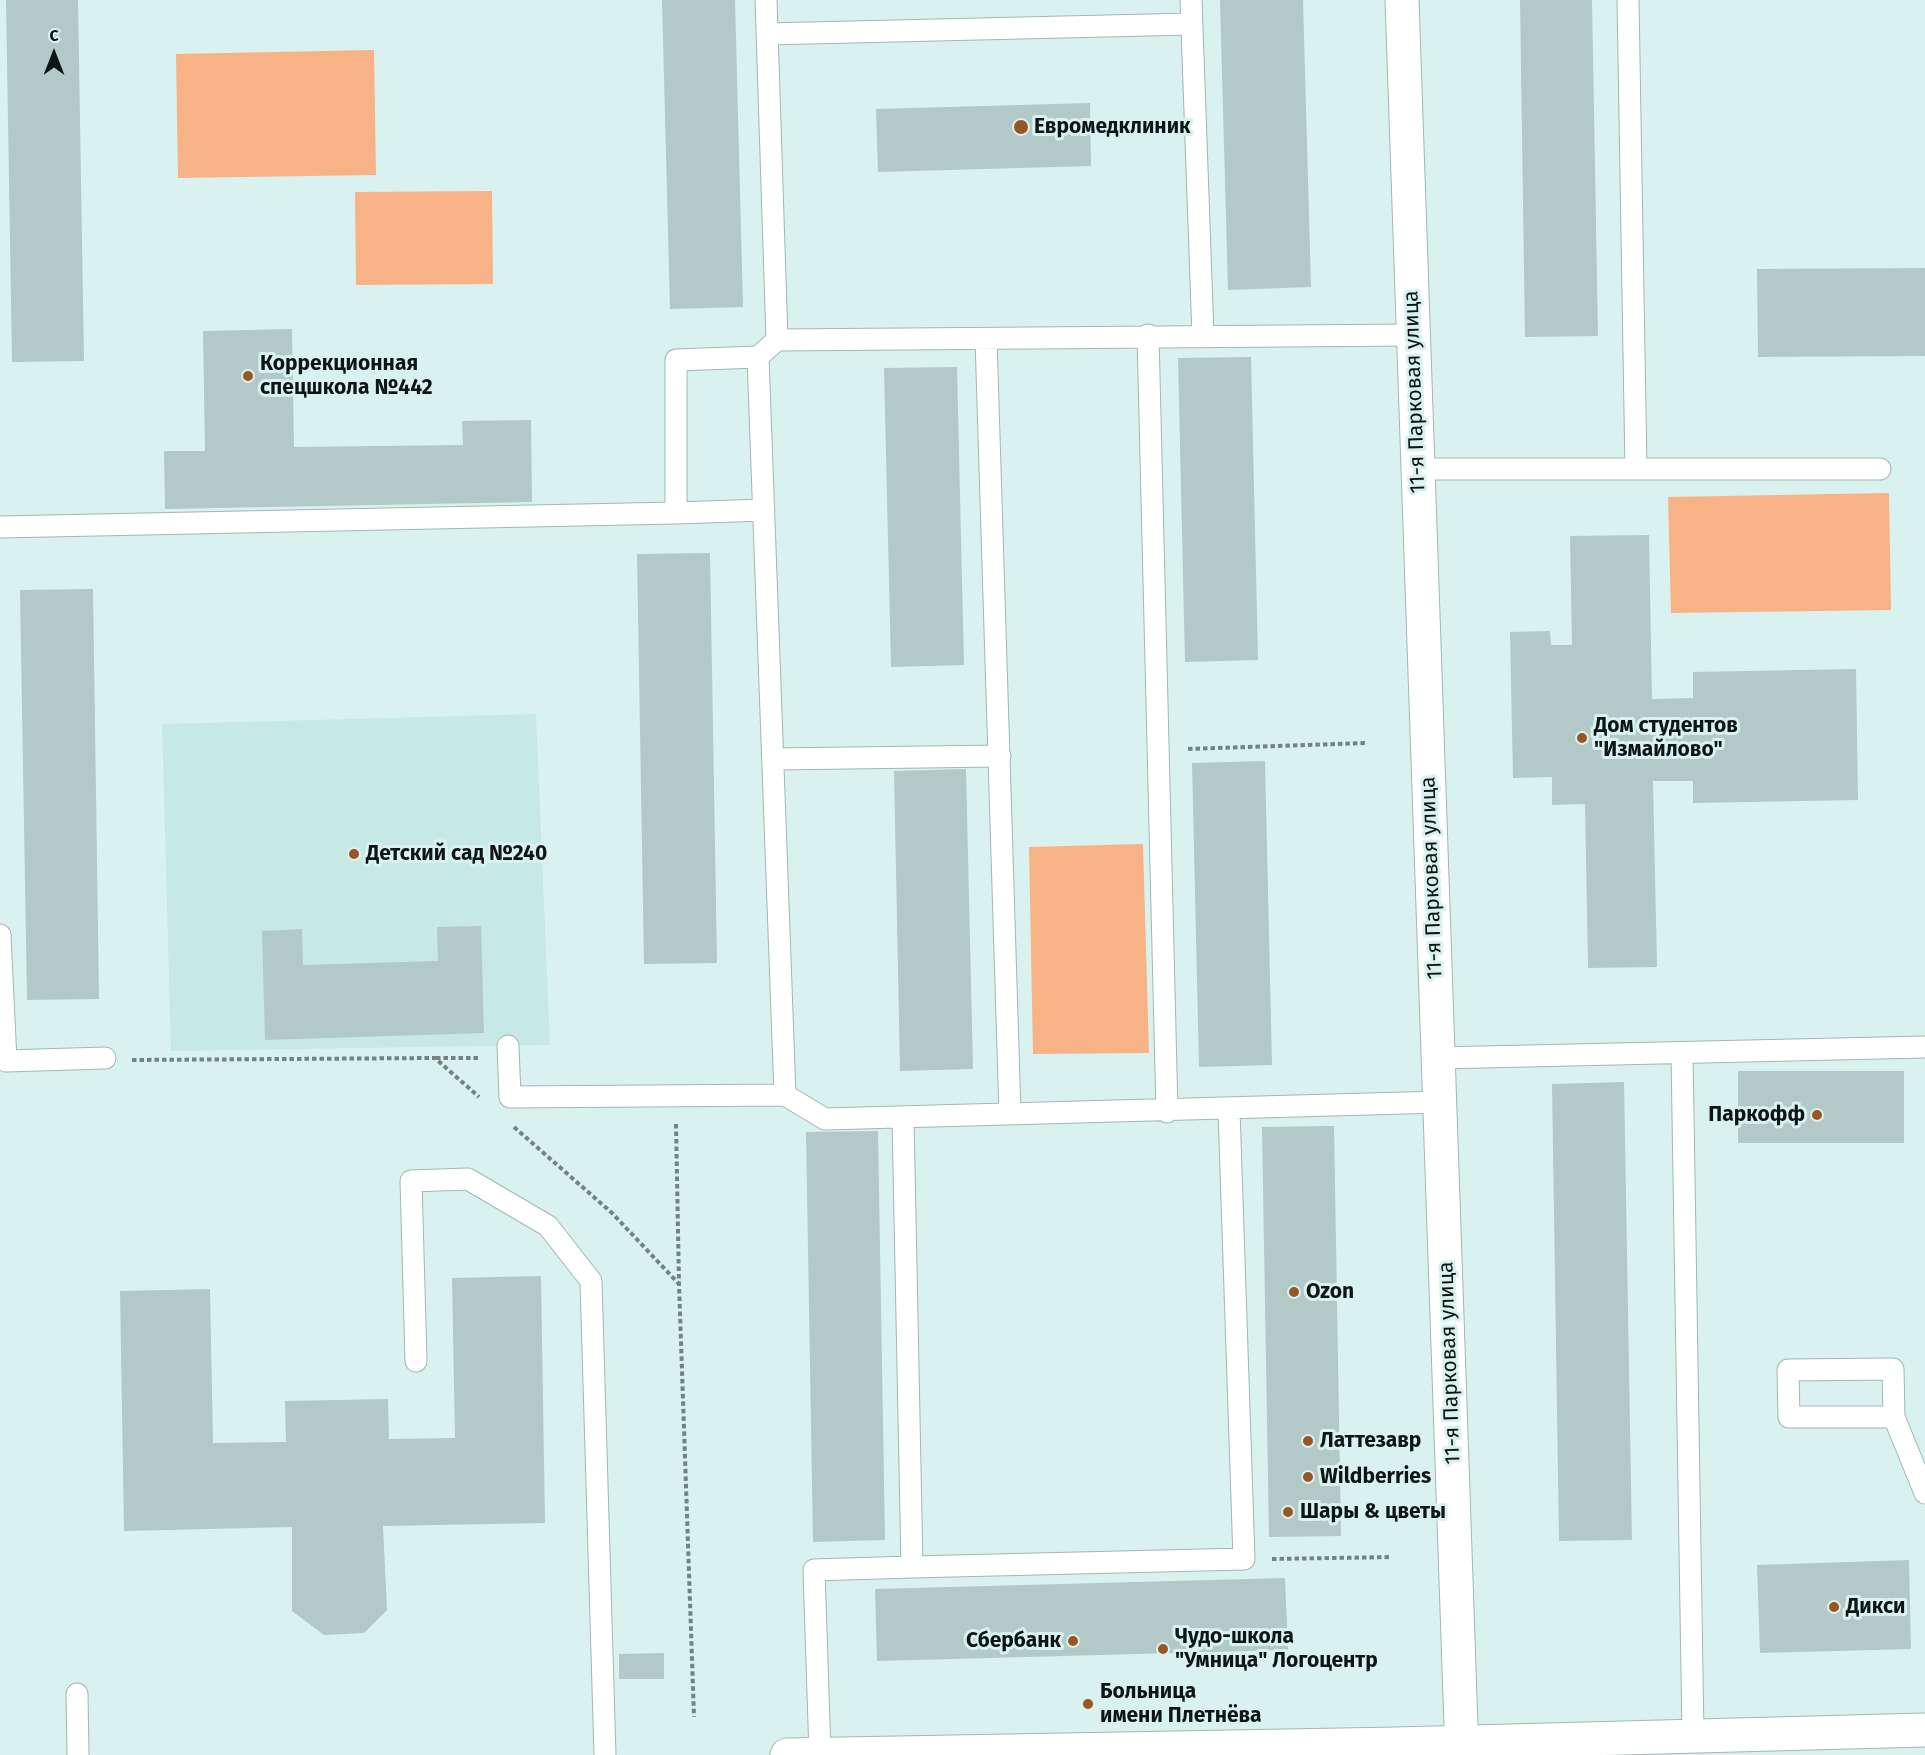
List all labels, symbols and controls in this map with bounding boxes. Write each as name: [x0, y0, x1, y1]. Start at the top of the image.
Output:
north arrow: [24, 24, 84, 84]
text: С: [49, 26, 59, 45]
place label: Евромедклиник: [1034, 114, 1191, 140]
marker: Евромедклиник: [1012, 118, 1030, 136]
street label: 11-я Парковая улица: [1399, 290, 1431, 494]
place label: Коррекционная спецшкола №442: [260, 351, 432, 401]
marker: Коррекционная спецшкола №442: [241, 369, 255, 383]
place label: Дом студентов "Измайлово": [1594, 713, 1738, 763]
marker: Дом студентов "Измайлово": [1575, 731, 1589, 745]
street label: 11-я Парковая улица: [1416, 776, 1448, 980]
place label: Детский сад №240: [366, 841, 547, 867]
marker: Детский сад №240: [347, 847, 361, 861]
place label: Паркофф: [1708, 1102, 1805, 1128]
marker: Паркофф: [1810, 1108, 1824, 1122]
street label: 11-я Парковая улица: [1434, 1261, 1466, 1465]
place label: Ozon: [1306, 1279, 1354, 1305]
marker: Ozon: [1287, 1285, 1301, 1299]
place label: Латтезавр: [1320, 1428, 1421, 1454]
marker: Латтезавр: [1301, 1434, 1315, 1448]
place label: Wildberries: [1320, 1464, 1431, 1490]
marker: Wildberries: [1301, 1470, 1315, 1484]
place label: Шары & цветы: [1300, 1499, 1446, 1525]
marker: Шары & цветы: [1281, 1505, 1295, 1519]
place label: Дикси: [1846, 1594, 1905, 1620]
marker: Дикси: [1827, 1600, 1841, 1614]
place label: Чудо-школа "Умница" Логоцентр: [1175, 1624, 1378, 1674]
place label: Сбербанк: [966, 1628, 1061, 1654]
marker: Сбербанк: [1066, 1634, 1080, 1648]
marker: Чудо-школа "Умница" Логоцентр: [1156, 1642, 1170, 1656]
place label: Больница имени Плетнёва: [1100, 1679, 1262, 1729]
marker: Больница имени Плетнёва: [1081, 1697, 1095, 1711]

